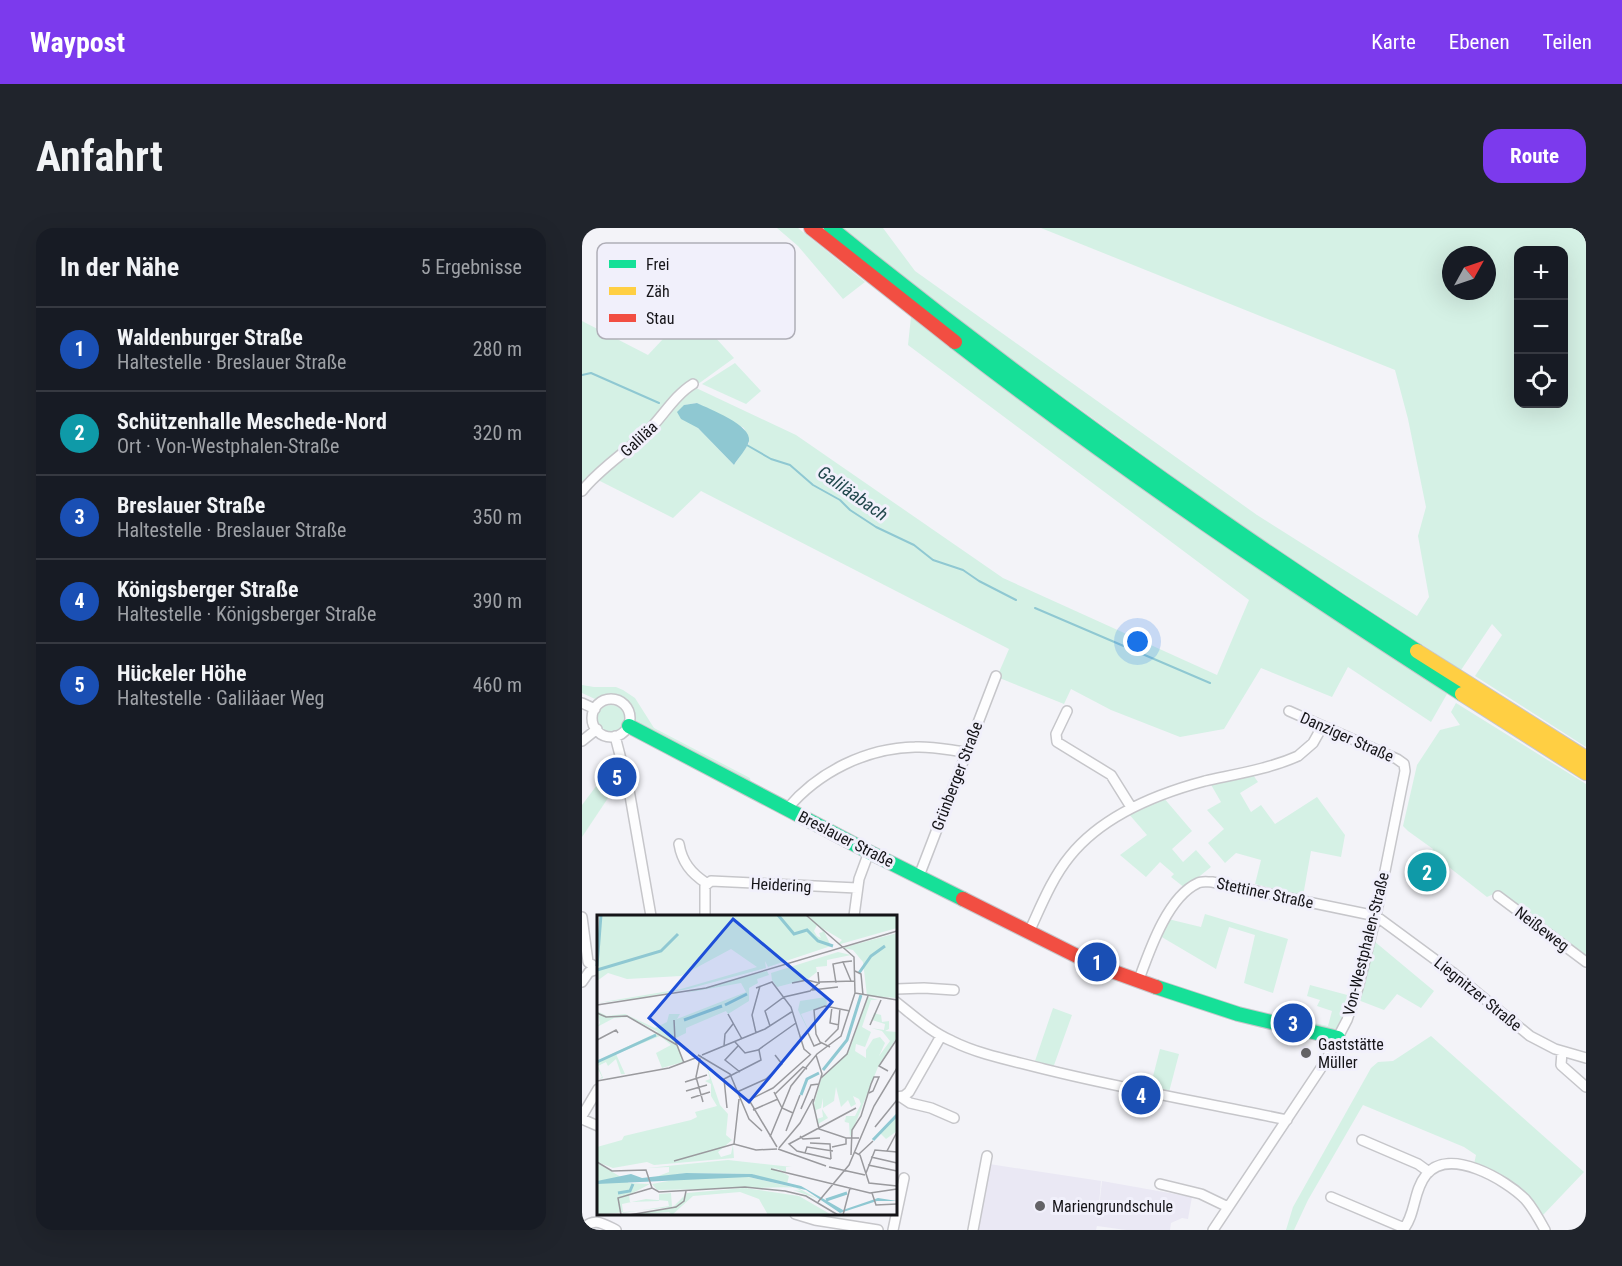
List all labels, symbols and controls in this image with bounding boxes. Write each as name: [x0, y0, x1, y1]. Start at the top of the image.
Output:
text: Waypost: [30, 26, 125, 59]
text: Karte: [1371, 30, 1416, 54]
text: Ebenen: [1449, 30, 1510, 54]
text: Teilen: [1543, 30, 1592, 54]
button: Route: [1483, 129, 1586, 183]
text: Anfahrt: [36, 132, 163, 181]
legend: [597, 243, 795, 339]
north arrow: [1442, 246, 1496, 300]
map controls: [1514, 246, 1568, 408]
button: +: [1514, 246, 1568, 300]
text: In der Nähe: [60, 252, 179, 282]
text: 5 Ergebnisse: [421, 255, 522, 279]
text: Frei: [646, 255, 669, 274]
text: Zäh: [646, 282, 670, 301]
button: −: [1514, 300, 1568, 354]
text: Stau: [646, 309, 674, 328]
text: Waldenburger Straße: [117, 325, 303, 350]
text: 1: [74, 337, 85, 361]
text: 280 m: [473, 337, 522, 361]
text: Haltestelle · Breslauer Straße: [117, 350, 347, 374]
button: locate: [1514, 354, 1568, 408]
text: Schützenhalle Meschede-Nord: [117, 409, 387, 434]
street label: Galiläa: [617, 417, 661, 461]
text: 2: [74, 421, 85, 445]
text: 320 m: [473, 421, 522, 445]
text: Ort · Von-Westphalen-Straße: [117, 434, 339, 458]
water label: Galiläabach: [814, 461, 892, 525]
text: Breslauer Straße: [117, 493, 265, 518]
text: 3: [74, 505, 85, 529]
text: 350 m: [473, 505, 522, 529]
text: Haltestelle · Breslauer Straße: [117, 518, 347, 542]
text: Königsberger Straße: [117, 577, 298, 602]
text: 4: [74, 589, 85, 613]
text: 390 m: [473, 589, 522, 613]
text: Haltestelle · Königsberger Straße: [117, 602, 376, 626]
your location: [1123, 627, 1152, 656]
text: Hückeler Höhe: [117, 661, 247, 686]
text: 5: [74, 673, 85, 697]
text: 460 m: [473, 673, 522, 697]
text: Haltestelle · Galiläaer Weg: [117, 686, 324, 710]
street label: Danziger Straße: [1297, 708, 1397, 766]
street label: Grünberger Straße: [928, 719, 986, 833]
pin: 5: [597, 754, 636, 800]
street label: Breslauer Straße: [795, 807, 897, 871]
pin: 2: [1408, 850, 1446, 894]
street label: Von-Westphalen-Straße: [1339, 870, 1393, 1018]
street label: Stettiner Straße: [1215, 873, 1315, 913]
street label: Heidering: [750, 874, 812, 896]
street label: Neißeweg: [1511, 903, 1573, 955]
inset map: [597, 915, 897, 1215]
pin: 1: [1078, 940, 1116, 984]
street label: Liegnitzer Straße: [1430, 953, 1526, 1035]
pin: 3: [1274, 1000, 1312, 1046]
place label: Gaststätte Müller: [1318, 1035, 1384, 1072]
marker: Gaststätte Müller: [1299, 1046, 1313, 1060]
pin: 4: [1122, 1072, 1160, 1118]
place label: Mariengrundschule: [1052, 1197, 1173, 1216]
marker: Mariengrundschule: [1033, 1199, 1047, 1213]

